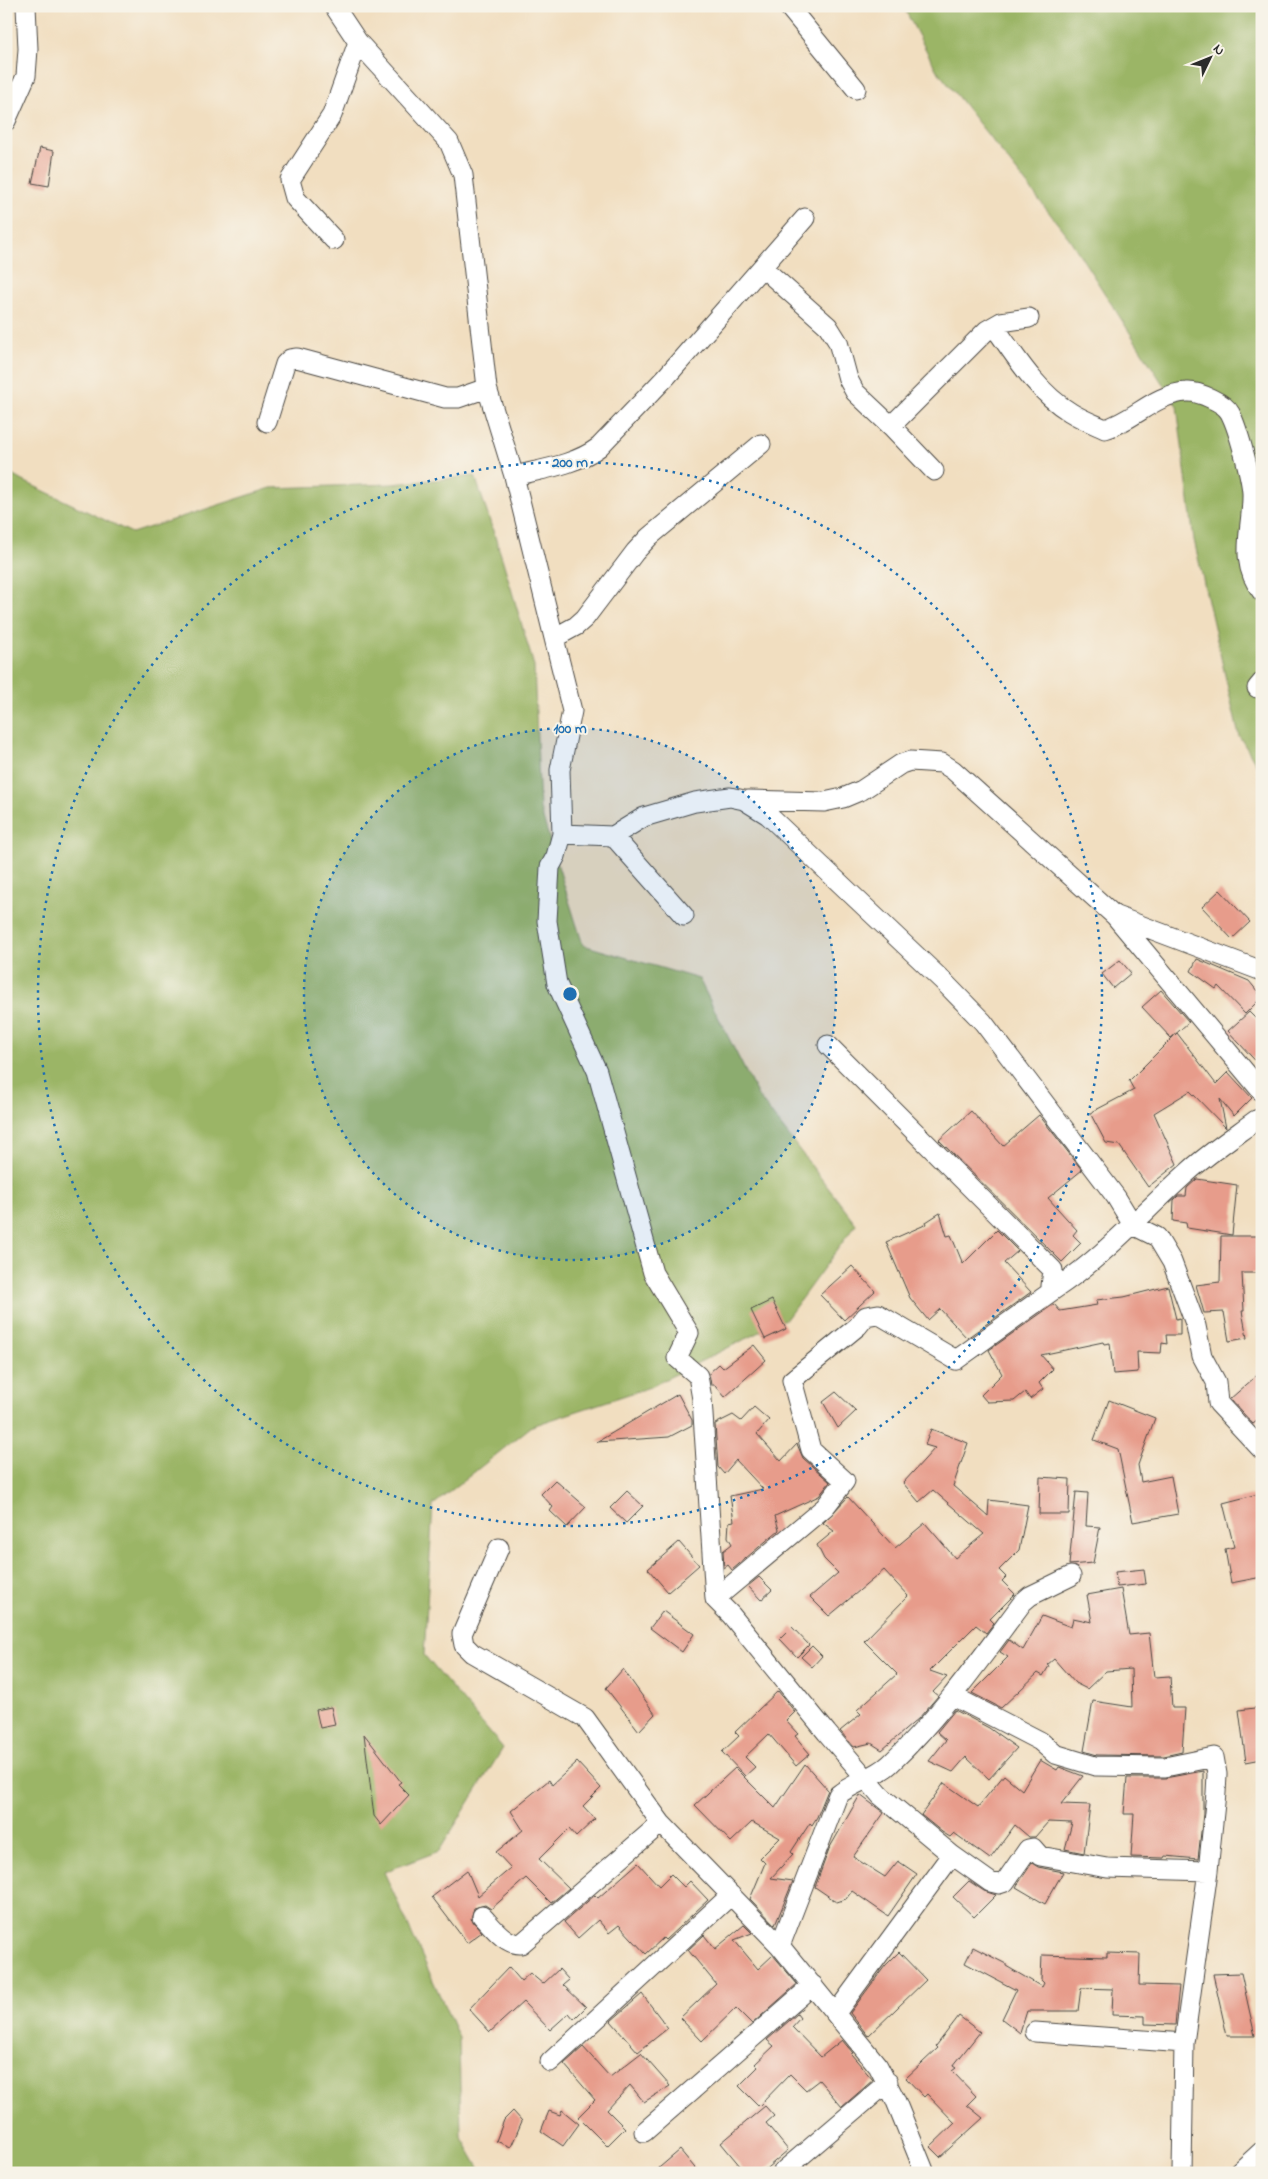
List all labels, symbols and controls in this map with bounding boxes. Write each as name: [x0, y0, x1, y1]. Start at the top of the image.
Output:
north arrow: [1186, 32, 1236, 82]
text: N: [1208, 40, 1229, 61]
text: 200 m: [551, 452, 588, 474]
text: 100 m: [553, 718, 587, 740]
centre of rings: [561, 985, 579, 1003]

